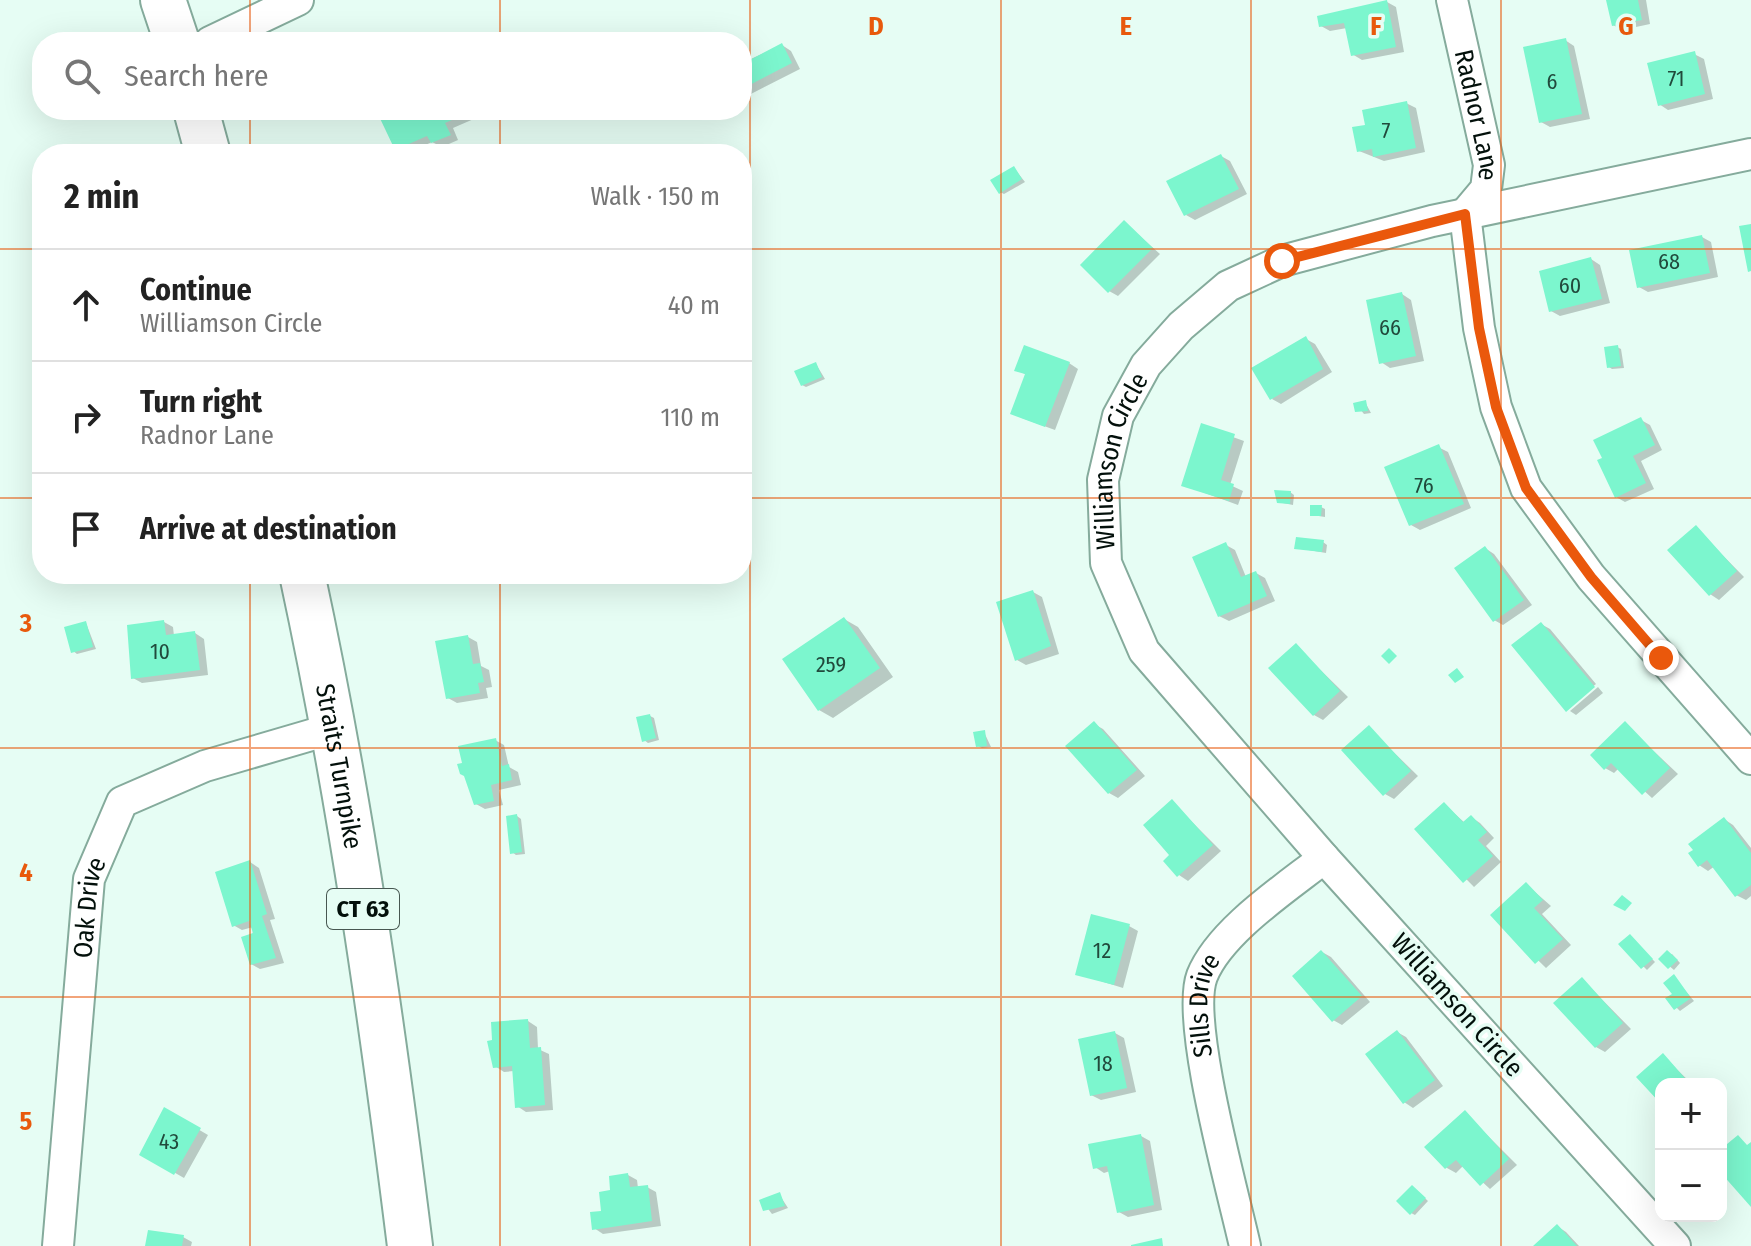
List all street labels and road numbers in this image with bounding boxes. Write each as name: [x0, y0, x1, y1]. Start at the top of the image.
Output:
street label: Radnor Lane: [1448, 46, 1505, 183]
street label: Williamson Circle: [1087, 367, 1154, 550]
street label: Straits Turnpike: [309, 681, 369, 851]
street label: Oak Drive: [67, 852, 112, 959]
road number: CT 63: [327, 889, 399, 929]
street label: Williamson Circle: [1384, 927, 1530, 1083]
street label: Sills Drive: [1183, 947, 1226, 1059]

